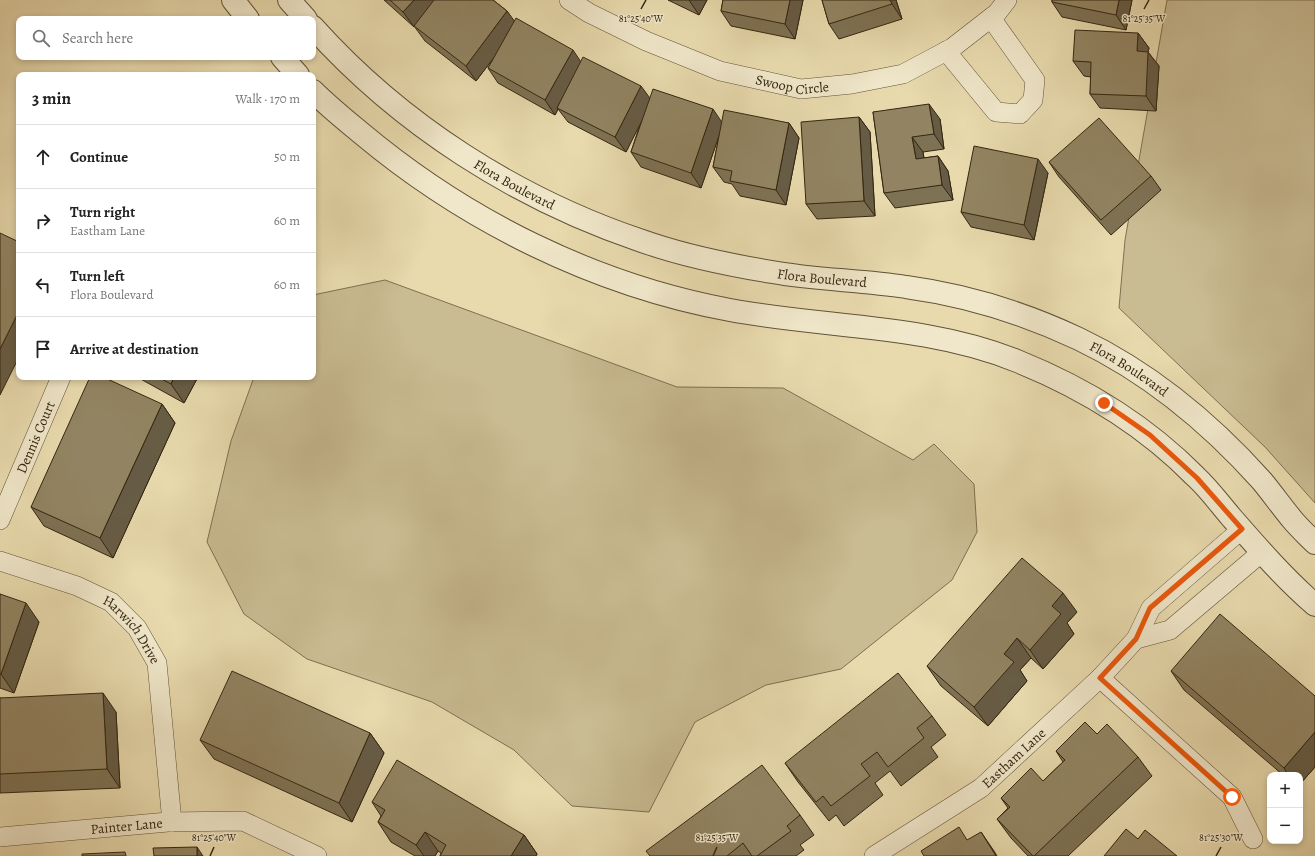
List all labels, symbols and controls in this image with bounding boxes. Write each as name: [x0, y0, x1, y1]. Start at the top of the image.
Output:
text: 81°25'40"W: [619, 12, 664, 25]
text: 81°25'35"W: [1123, 12, 1166, 25]
search box: [16, 16, 316, 60]
icon: search: [30, 27, 52, 49]
text: Search here: [62, 28, 133, 48]
street label: Swoop Circle: [754, 70, 830, 99]
text: 3 min: [32, 87, 71, 110]
text: Walk · 170 m: [235, 90, 300, 107]
icon: ahead: [32, 146, 54, 168]
text: Continue: [70, 147, 128, 167]
text: 50 m: [274, 148, 300, 165]
street label: Flora Boulevard: [470, 154, 559, 214]
text: Turn right: [70, 202, 135, 222]
icon: right: [32, 210, 54, 232]
text: 60 m: [274, 212, 300, 229]
text: Eastham Lane: [70, 222, 145, 239]
street label: Flora Boulevard: [776, 264, 868, 292]
text: Turn left: [70, 266, 125, 286]
icon: left: [32, 274, 54, 296]
text: 60 m: [274, 276, 300, 293]
text: Flora Boulevard: [70, 286, 153, 303]
street label: Flora Boulevard: [1086, 336, 1173, 401]
icon: arrive: [32, 338, 54, 360]
text: Arrive at destination: [70, 339, 199, 359]
route end: [1095, 394, 1113, 412]
street label: Dennis Court: [11, 398, 59, 476]
street label: Harwich Drive: [100, 590, 165, 667]
street label: Eastham Lane: [977, 724, 1050, 792]
map controls: [1267, 772, 1303, 844]
button: +: [1267, 772, 1303, 808]
route start: [1223, 788, 1241, 806]
button: −: [1267, 808, 1303, 844]
street label: Painter Lane: [90, 813, 163, 838]
text: 81°25'40"W: [192, 831, 237, 844]
text: 81°25'35"W: [696, 831, 739, 844]
text: 81°25'30"W: [1199, 831, 1244, 844]

